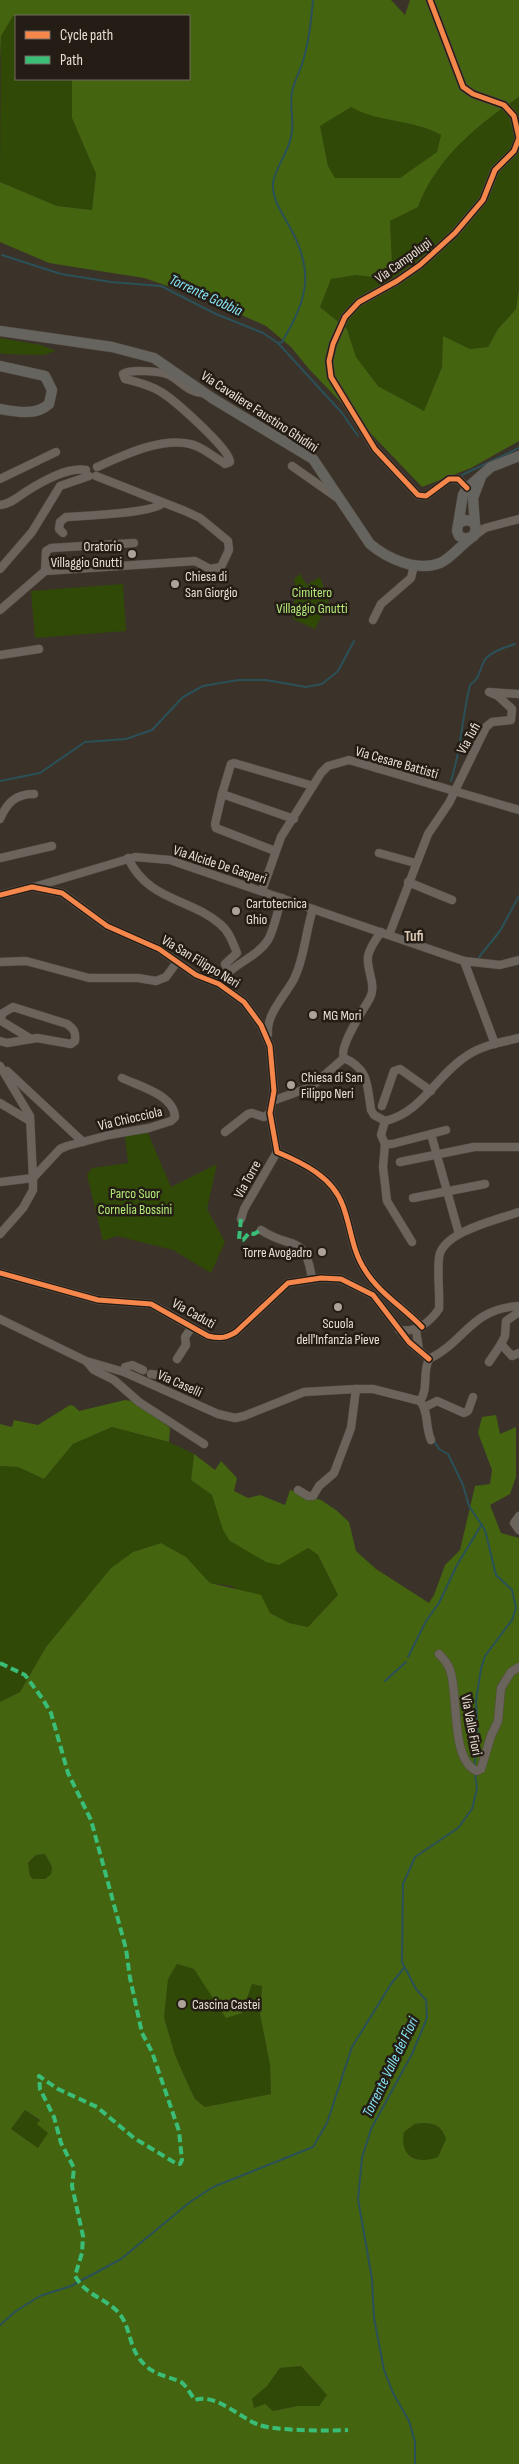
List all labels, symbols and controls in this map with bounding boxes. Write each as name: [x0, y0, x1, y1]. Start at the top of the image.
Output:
legend: [15, 15, 190, 80]
text: Cycle path: [60, 26, 113, 45]
text: Path: [60, 51, 83, 70]
street label: Via Campolupi: [372, 234, 435, 287]
water label: Torrente Gobbia: [166, 270, 245, 321]
street label: Via Cavaliere Faustino Ghidini: [198, 367, 322, 456]
place label: Oratorio Villaggio Gnutti: [51, 538, 122, 571]
marker: Oratorio Villaggio Gnutti: [126, 548, 138, 560]
place label: Chiesa di San Giorgio: [185, 568, 238, 601]
marker: Chiesa di San Giorgio: [169, 578, 181, 590]
park label: Cimitero Villaggio Gnutti: [276, 584, 348, 617]
street label: Via Tufi: [453, 720, 484, 757]
street label: Via Cesare Battisti: [353, 743, 440, 782]
street label: Via Alcide De Gasperi: [171, 841, 269, 888]
place label: Cartotecnica Ghio: [246, 895, 307, 928]
marker: Cartotecnica Ghio: [230, 905, 242, 917]
district label: Tufi: [404, 927, 424, 946]
street label: Via San Filippo Neri: [158, 931, 243, 992]
place label: MG Mori: [323, 1007, 361, 1024]
marker: MG Mori: [307, 1009, 319, 1021]
place label: Chiesa di San Filippo Neri: [301, 1069, 363, 1102]
marker: Chiesa di San Filippo Neri: [285, 1079, 297, 1091]
street label: Via Chiocciola: [96, 1103, 164, 1134]
street label: Via Torre: [230, 1157, 265, 1201]
park label: Parco Suor Cornelia Bossini: [98, 1185, 172, 1218]
place label: Torre Avogadro: [243, 1244, 312, 1261]
marker: Torre Avogadro: [316, 1246, 328, 1258]
street label: Via Caduti: [169, 1295, 218, 1332]
marker: Scuola dell'Infanzia Pieve: [332, 1301, 344, 1313]
place label: Scuola dell'Infanzia Pieve: [296, 1315, 380, 1348]
street label: Via Caselli: [155, 1366, 205, 1401]
street label: Via Valle Fiori: [457, 1693, 486, 1757]
place label: Cascina Castei: [192, 1996, 260, 2013]
marker: Cascina Castei: [176, 1998, 188, 2010]
water label: Torrente Valle dei Fiori: [358, 2013, 423, 2120]

